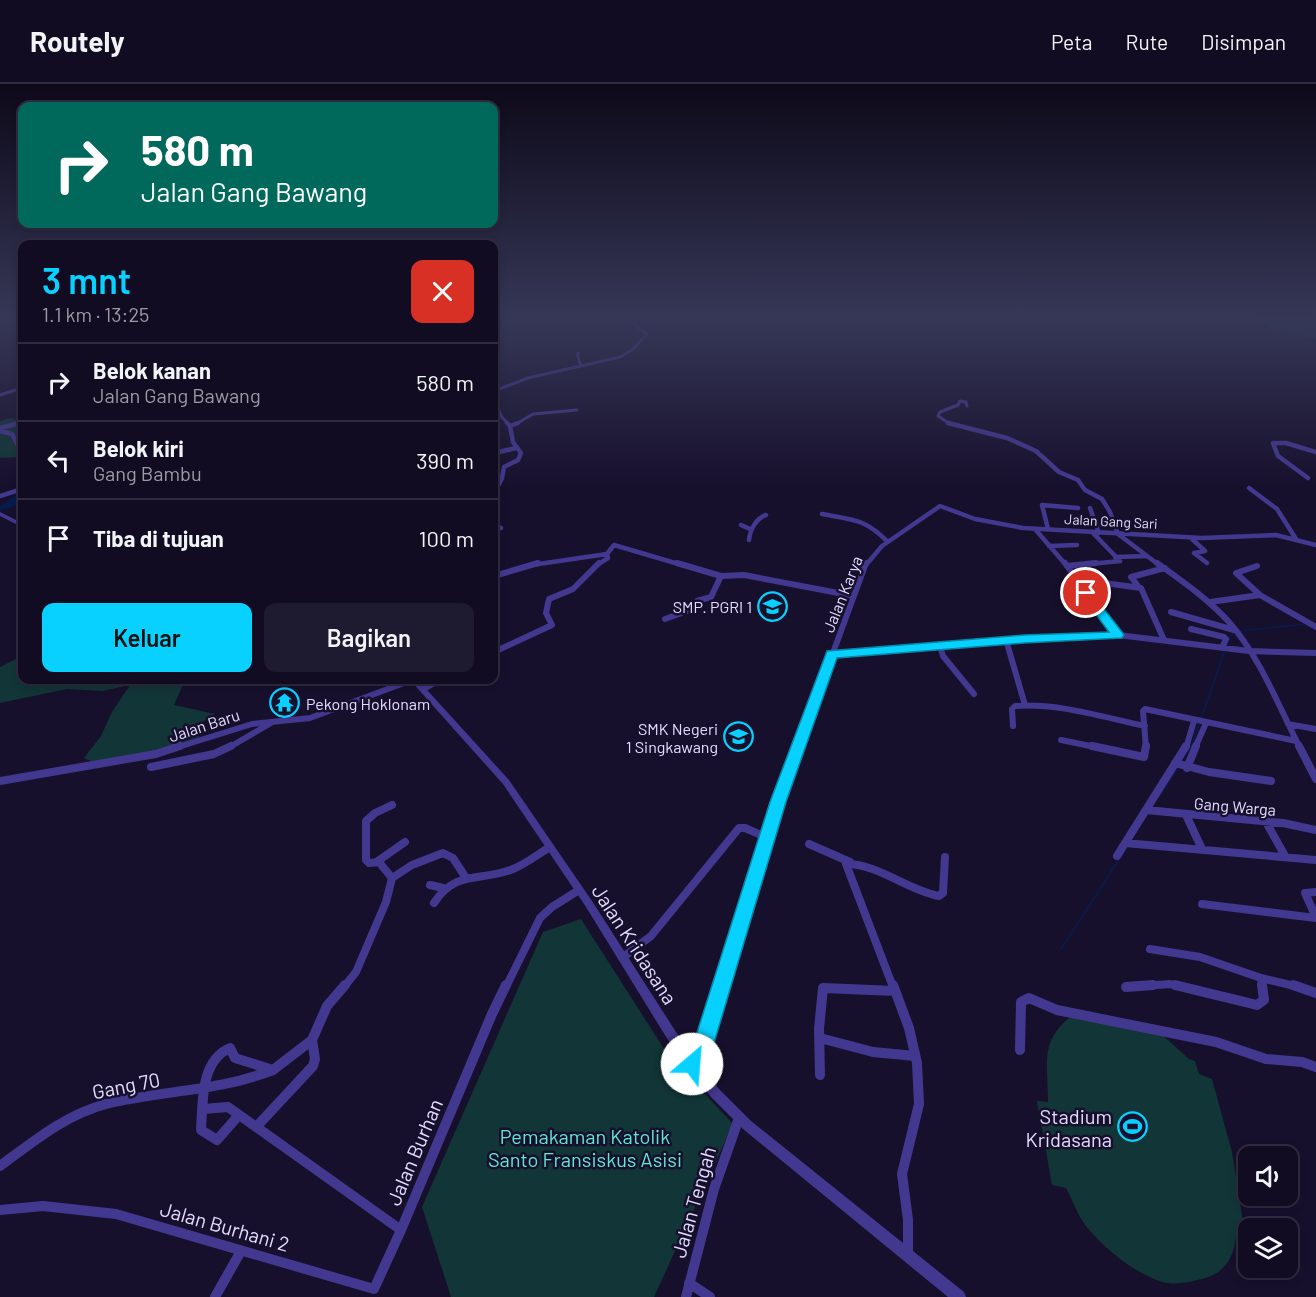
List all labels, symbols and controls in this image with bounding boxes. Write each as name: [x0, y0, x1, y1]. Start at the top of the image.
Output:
text: Routely: [30, 24, 125, 58]
text: Peta: [1051, 29, 1093, 54]
text: Rute: [1126, 29, 1168, 54]
text: Disimpan: [1201, 29, 1286, 54]
text: 580 m: [141, 124, 254, 174]
icon: right: [42, 126, 120, 204]
text: Jalan Gang Bawang: [141, 175, 367, 207]
text: 3 mnt: [42, 258, 131, 301]
button: close: [411, 260, 474, 323]
text: 1.1 km · 13:25: [42, 302, 149, 326]
text: Belok kanan: [93, 357, 211, 383]
icon: right: [42, 366, 75, 399]
text: 580 m: [416, 369, 474, 395]
text: Jalan Gang Bawang: [93, 383, 261, 407]
text: Belok kiri: [93, 435, 184, 461]
icon: left: [42, 444, 75, 477]
text: 390 m: [416, 447, 474, 473]
text: Gang Bambu: [93, 461, 202, 485]
street label: Jalan Gang Sari: [1064, 510, 1158, 532]
icon: arrive: [42, 522, 75, 555]
text: Tiba di tujuan: [93, 525, 224, 551]
text: 100 m: [419, 525, 474, 551]
street label: Jalan Karya: [818, 553, 866, 635]
pin: [1060, 567, 1111, 618]
icon: arrive: [1069, 576, 1102, 609]
school or university icon: SMP. PGRI 1: [757, 590, 789, 622]
place label: SMP. PGRI 1: [673, 597, 752, 616]
button: Keluar: [42, 603, 252, 672]
button: Bagikan: [264, 603, 474, 672]
temple icon: Pekong Hoklonam: [269, 687, 301, 719]
place label: Pekong Hoklonam: [306, 694, 430, 713]
street label: Jalan Baru: [166, 705, 242, 745]
place label: SMK Negeri 1 Singkawang: [626, 719, 718, 756]
school or university icon: SMK Negeri 1 Singkawang: [723, 721, 755, 753]
street label: Gang Warga: [1193, 793, 1277, 819]
street label: Jalan Kridasana: [587, 880, 683, 1008]
position arrow: [660, 1032, 724, 1096]
street label: Gang 70: [90, 1067, 162, 1103]
street label: Jalan Burhan: [381, 1095, 447, 1209]
place label: Stadium Kridasana: [1025, 1104, 1112, 1151]
sports icon: Stadium Kridasana: [1117, 1111, 1149, 1143]
park label: Pemakaman Katolik Santo Fransiskus Asisi: [488, 1124, 682, 1171]
street label: Jalan Tengah: [666, 1144, 720, 1260]
map controls: [1238, 1146, 1298, 1278]
button: sound: [1238, 1146, 1298, 1206]
street label: Jalan Burhani 2: [158, 1196, 292, 1256]
button: layers: [1238, 1218, 1298, 1278]

